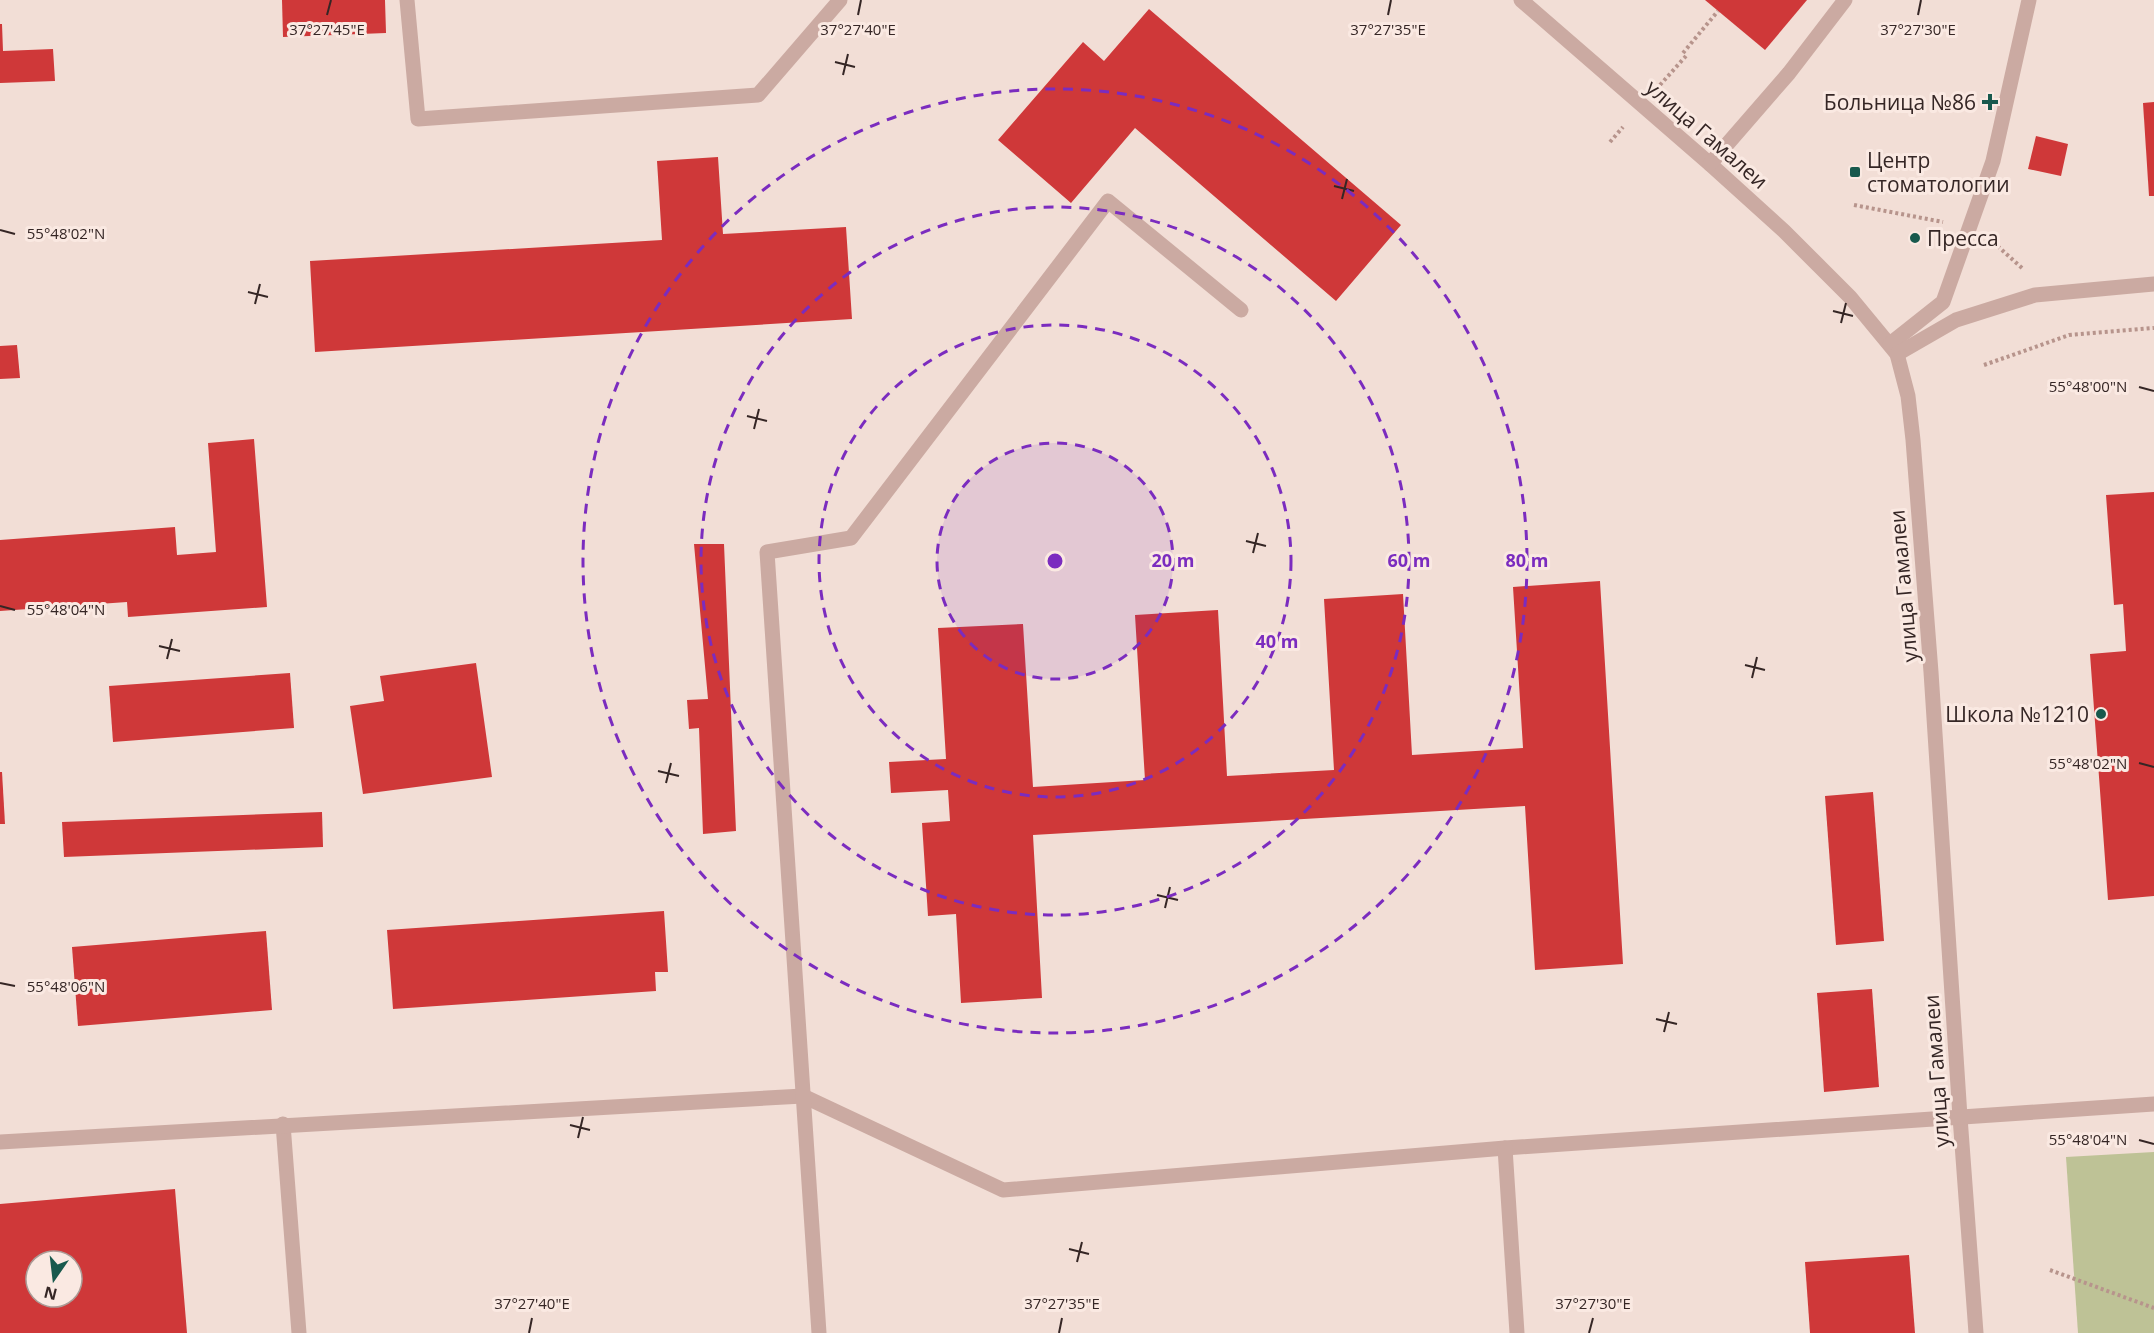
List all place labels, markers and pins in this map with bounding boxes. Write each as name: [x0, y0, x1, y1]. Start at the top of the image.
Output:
place label: Больница №86: [1824, 88, 1976, 116]
marker: Больница №86: [1981, 93, 1999, 111]
place label: Центр стоматологии: [1867, 146, 2010, 198]
marker: Центр стоматологии: [1848, 165, 1862, 179]
place label: Пресса: [1927, 224, 1999, 252]
marker: Пресса: [1908, 231, 1922, 245]
centre of rings: [1045, 551, 1065, 571]
place label: Школа №1210: [1945, 700, 2089, 728]
marker: Школа №1210: [2094, 707, 2108, 721]

